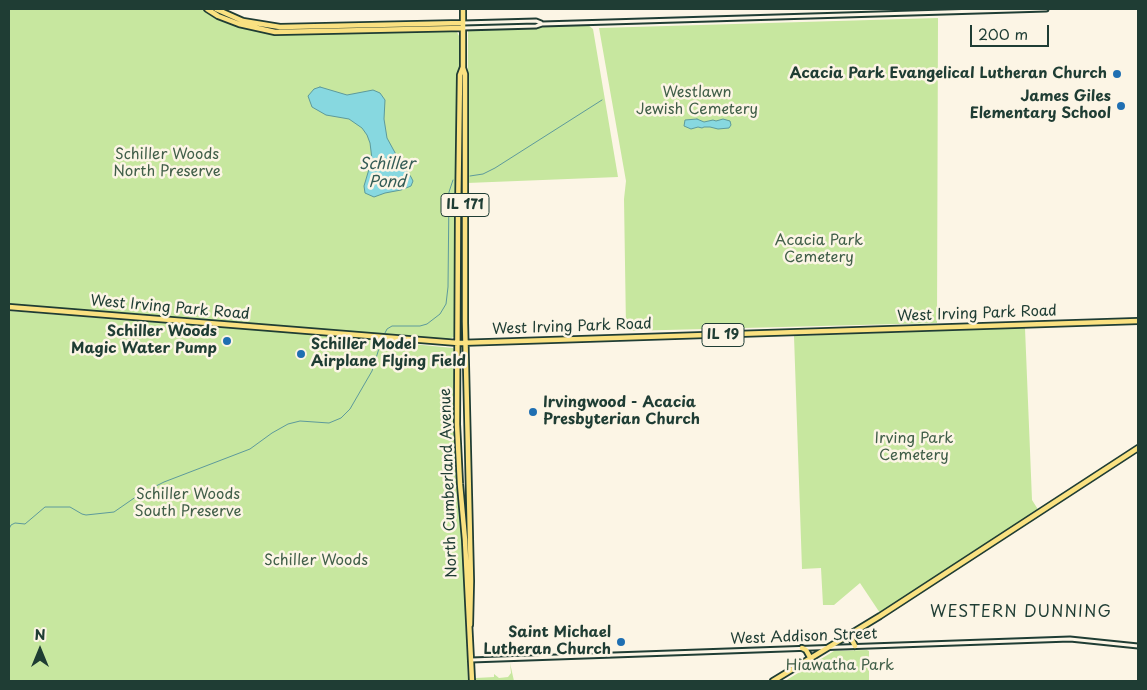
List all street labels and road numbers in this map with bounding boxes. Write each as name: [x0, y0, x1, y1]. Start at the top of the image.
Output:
road number: IL 171: [441, 194, 489, 216]
street label: West Irving Park Road: [90, 292, 250, 324]
street label: West Irving Park Road: [897, 302, 1057, 326]
street label: West Irving Park Road: [492, 315, 652, 339]
road number: IL 19: [702, 324, 744, 346]
street label: North Cumberland Avenue: [437, 388, 461, 578]
street label: West Addison Street: [730, 625, 878, 649]

